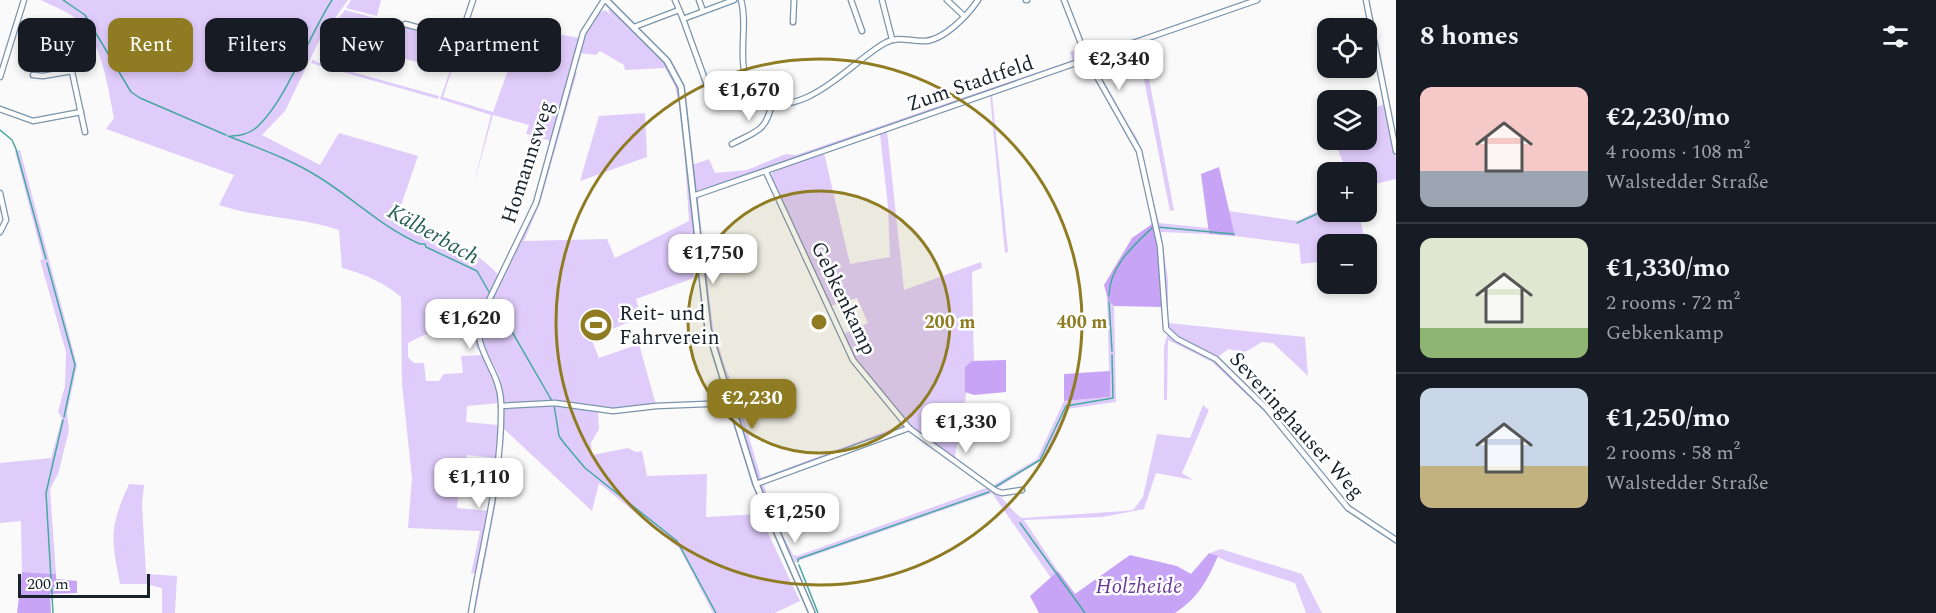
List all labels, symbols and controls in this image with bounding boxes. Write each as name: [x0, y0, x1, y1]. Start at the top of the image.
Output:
text: 8 homes: [1420, 16, 1519, 56]
chip: Buy: [18, 18, 96, 72]
chip: Rent: [108, 18, 193, 72]
chip: Filters: [205, 18, 308, 72]
chip: New: [320, 18, 405, 72]
chip: Apartment: [417, 18, 561, 72]
map controls: [1317, 18, 1377, 294]
button: locate: [1317, 18, 1377, 78]
icon: filters: [1879, 20, 1912, 53]
pin: €2,340: [1070, 40, 1168, 91]
text: €2,340: [1088, 44, 1150, 74]
street label: Zum Stadtfeld: [903, 47, 1038, 121]
pin: €1,670: [700, 71, 798, 122]
text: €1,670: [718, 75, 780, 105]
button: layers: [1317, 90, 1377, 150]
street label: Homannsweg: [493, 97, 563, 228]
text: €2,230/mo: [1606, 97, 1730, 137]
icon: home: [1468, 111, 1540, 183]
text: 4 rooms · 108 m²: [1606, 137, 1750, 167]
button: +: [1317, 162, 1377, 222]
text: Walstedder Straße: [1606, 167, 1769, 197]
water label: Kälberbach: [381, 195, 485, 273]
pin: €1,750: [664, 234, 762, 285]
button: −: [1317, 234, 1377, 294]
street label: Gebkenkamp: [802, 236, 885, 361]
text: €1,750: [682, 238, 744, 268]
text: €1,330/mo: [1606, 248, 1730, 288]
icon: home: [1468, 262, 1540, 334]
text: 2 rooms · 72 m²: [1606, 288, 1740, 318]
place label: Reit- und Fahrverein: [619, 298, 720, 354]
pin: €1,620: [421, 299, 519, 350]
text: €1,620: [439, 303, 501, 333]
sports icon: Reit- und Fahrverein: [578, 307, 614, 343]
text: 200 m: [924, 309, 976, 336]
text: 400 m: [1056, 309, 1108, 336]
centre of rings: [809, 312, 829, 332]
text: Gebkenkamp: [1606, 318, 1724, 348]
street label: Severinghauser Weg: [1221, 345, 1371, 507]
pin: €2,230: [703, 379, 801, 430]
text: €2,230: [721, 383, 783, 413]
text: €1,250/mo: [1606, 398, 1730, 438]
pin: €1,330: [917, 403, 1015, 454]
text: €1,330: [935, 407, 997, 437]
icon: home: [1468, 412, 1540, 484]
text: 2 rooms · 58 m²: [1606, 438, 1740, 468]
pin: €1,110: [430, 458, 528, 509]
text: €1,110: [448, 462, 510, 492]
text: Walstedder Straße: [1606, 468, 1769, 498]
pin: €1,250: [746, 493, 844, 544]
text: €1,250: [764, 497, 826, 527]
scale bar: [18, 571, 150, 598]
park label: Holzheide: [1096, 571, 1182, 603]
text: 200 m: [27, 572, 69, 596]

